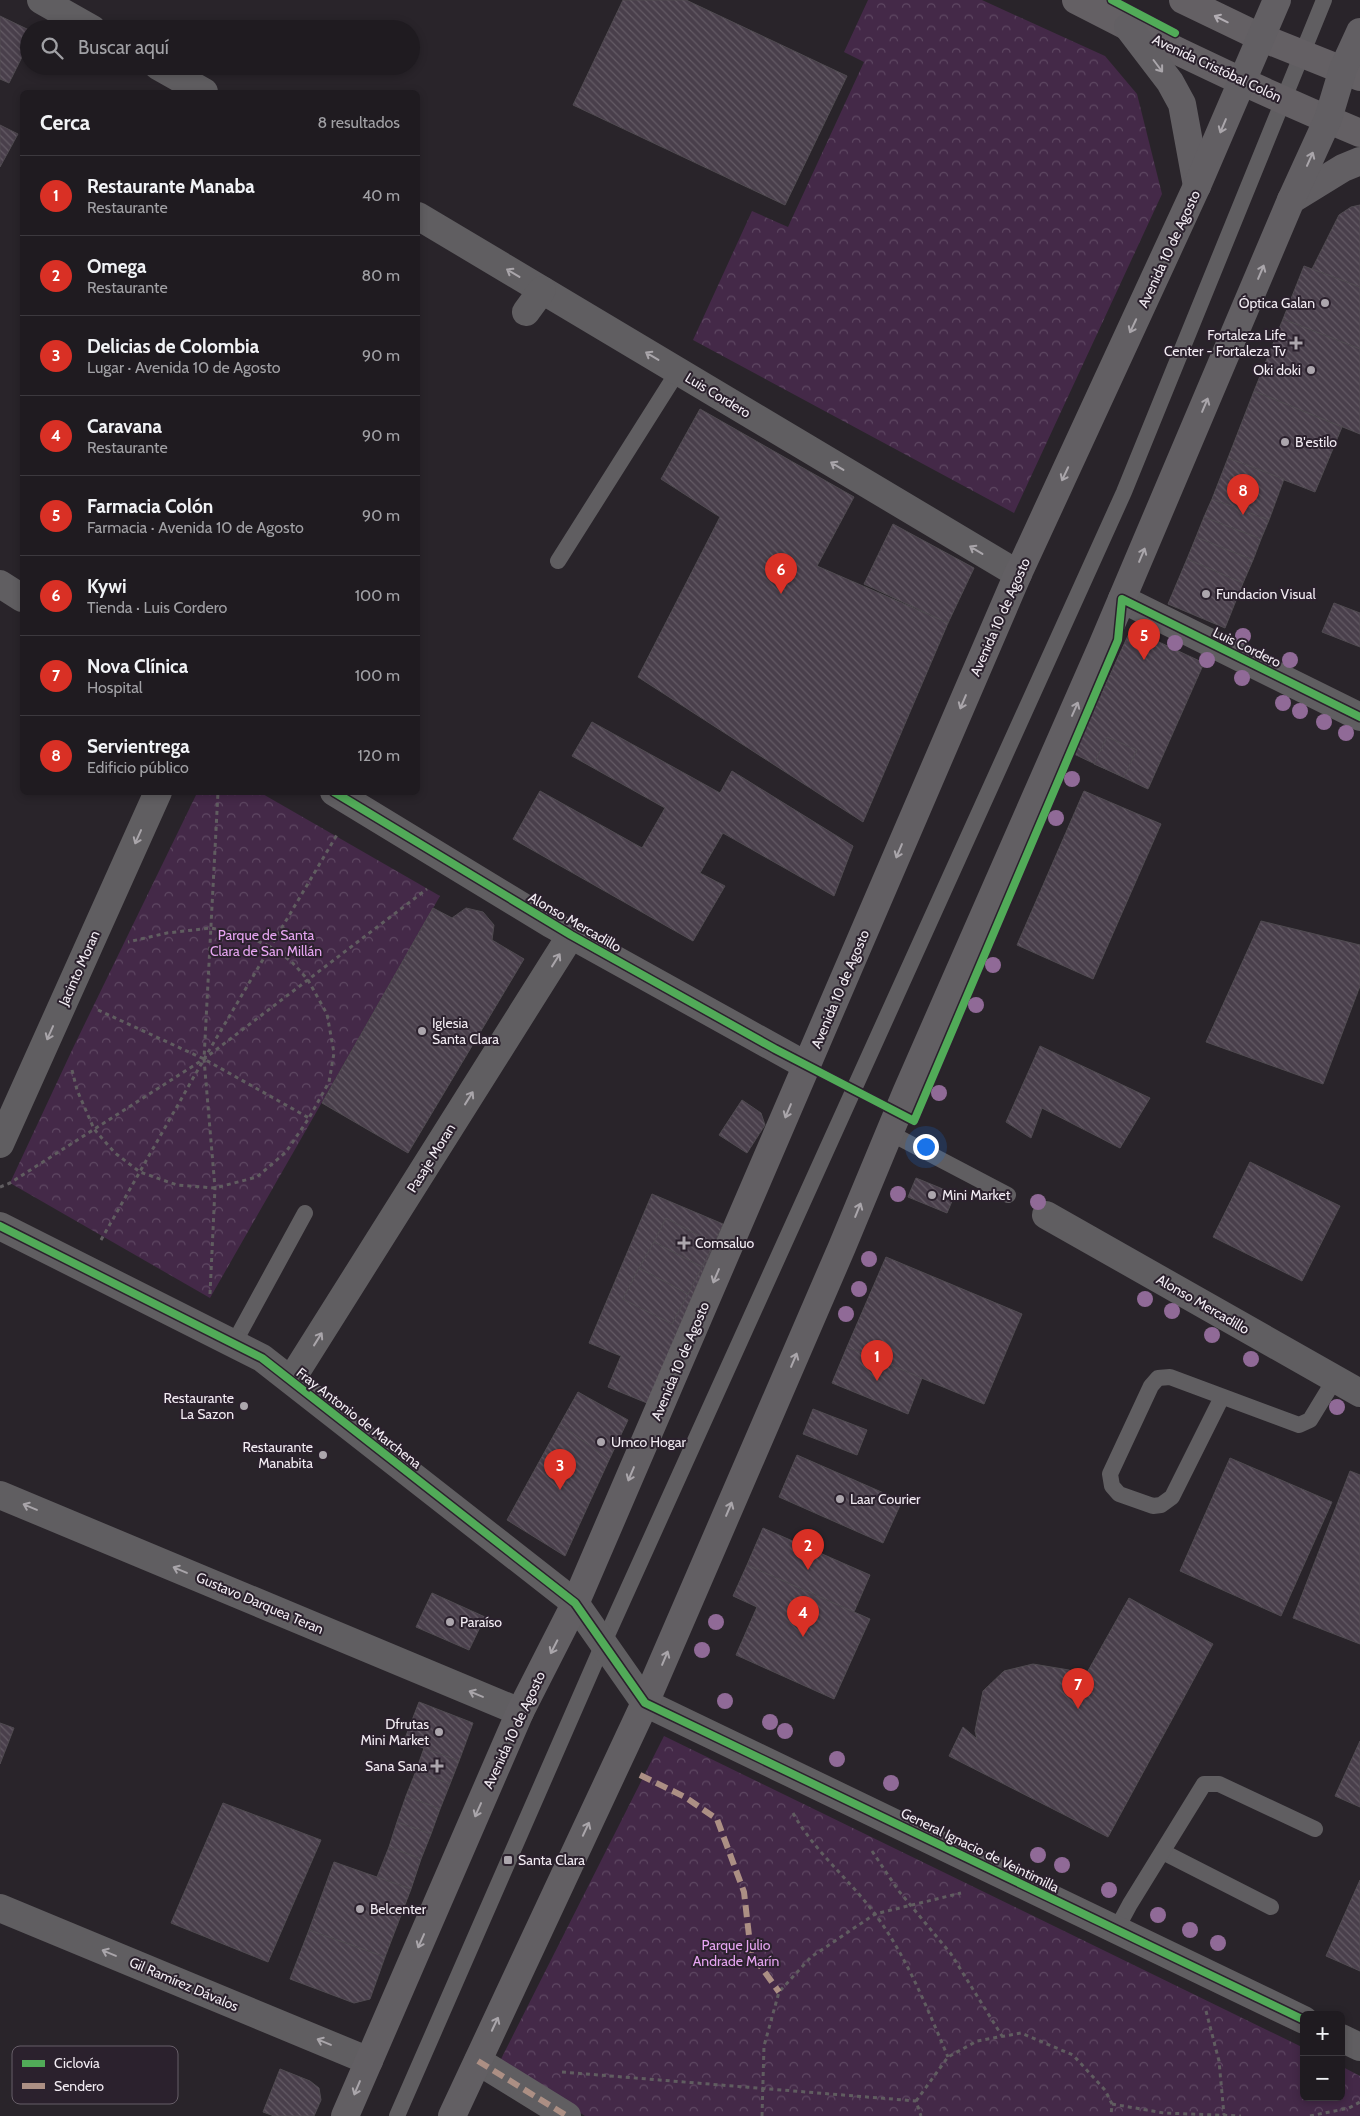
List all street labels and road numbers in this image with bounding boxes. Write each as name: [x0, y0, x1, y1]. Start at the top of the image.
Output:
street label: Avenida Cristóbal Colón: [1150, 30, 1285, 106]
street label: Avenida 10 de Agosto: [1134, 187, 1204, 311]
street label: Luis Cordero: [682, 368, 754, 422]
street label: Avenida 10 de Agosto: [966, 555, 1034, 679]
street label: Luis Cordero: [1210, 623, 1284, 671]
street label: Alonso Mercadillo: [525, 888, 625, 956]
street label: Jacinto Moran: [54, 927, 104, 1009]
street label: Avenida 10 de Agosto: [807, 927, 873, 1051]
street label: Pasaje Moran: [403, 1120, 459, 1196]
street label: Alonso Mercadillo: [1153, 1270, 1253, 1338]
street label: Avenida 10 de Agosto: [647, 1299, 713, 1423]
street label: Fray Antonio de Marchena: [293, 1363, 425, 1473]
street label: Gustavo Darquea Teran: [194, 1568, 327, 1638]
street label: Avenida 10 de Agosto: [479, 1668, 549, 1792]
street label: General Ignacio de Veintimilla: [898, 1804, 1062, 1896]
street label: Gil Ramírez Dávalos: [127, 1953, 242, 2015]

